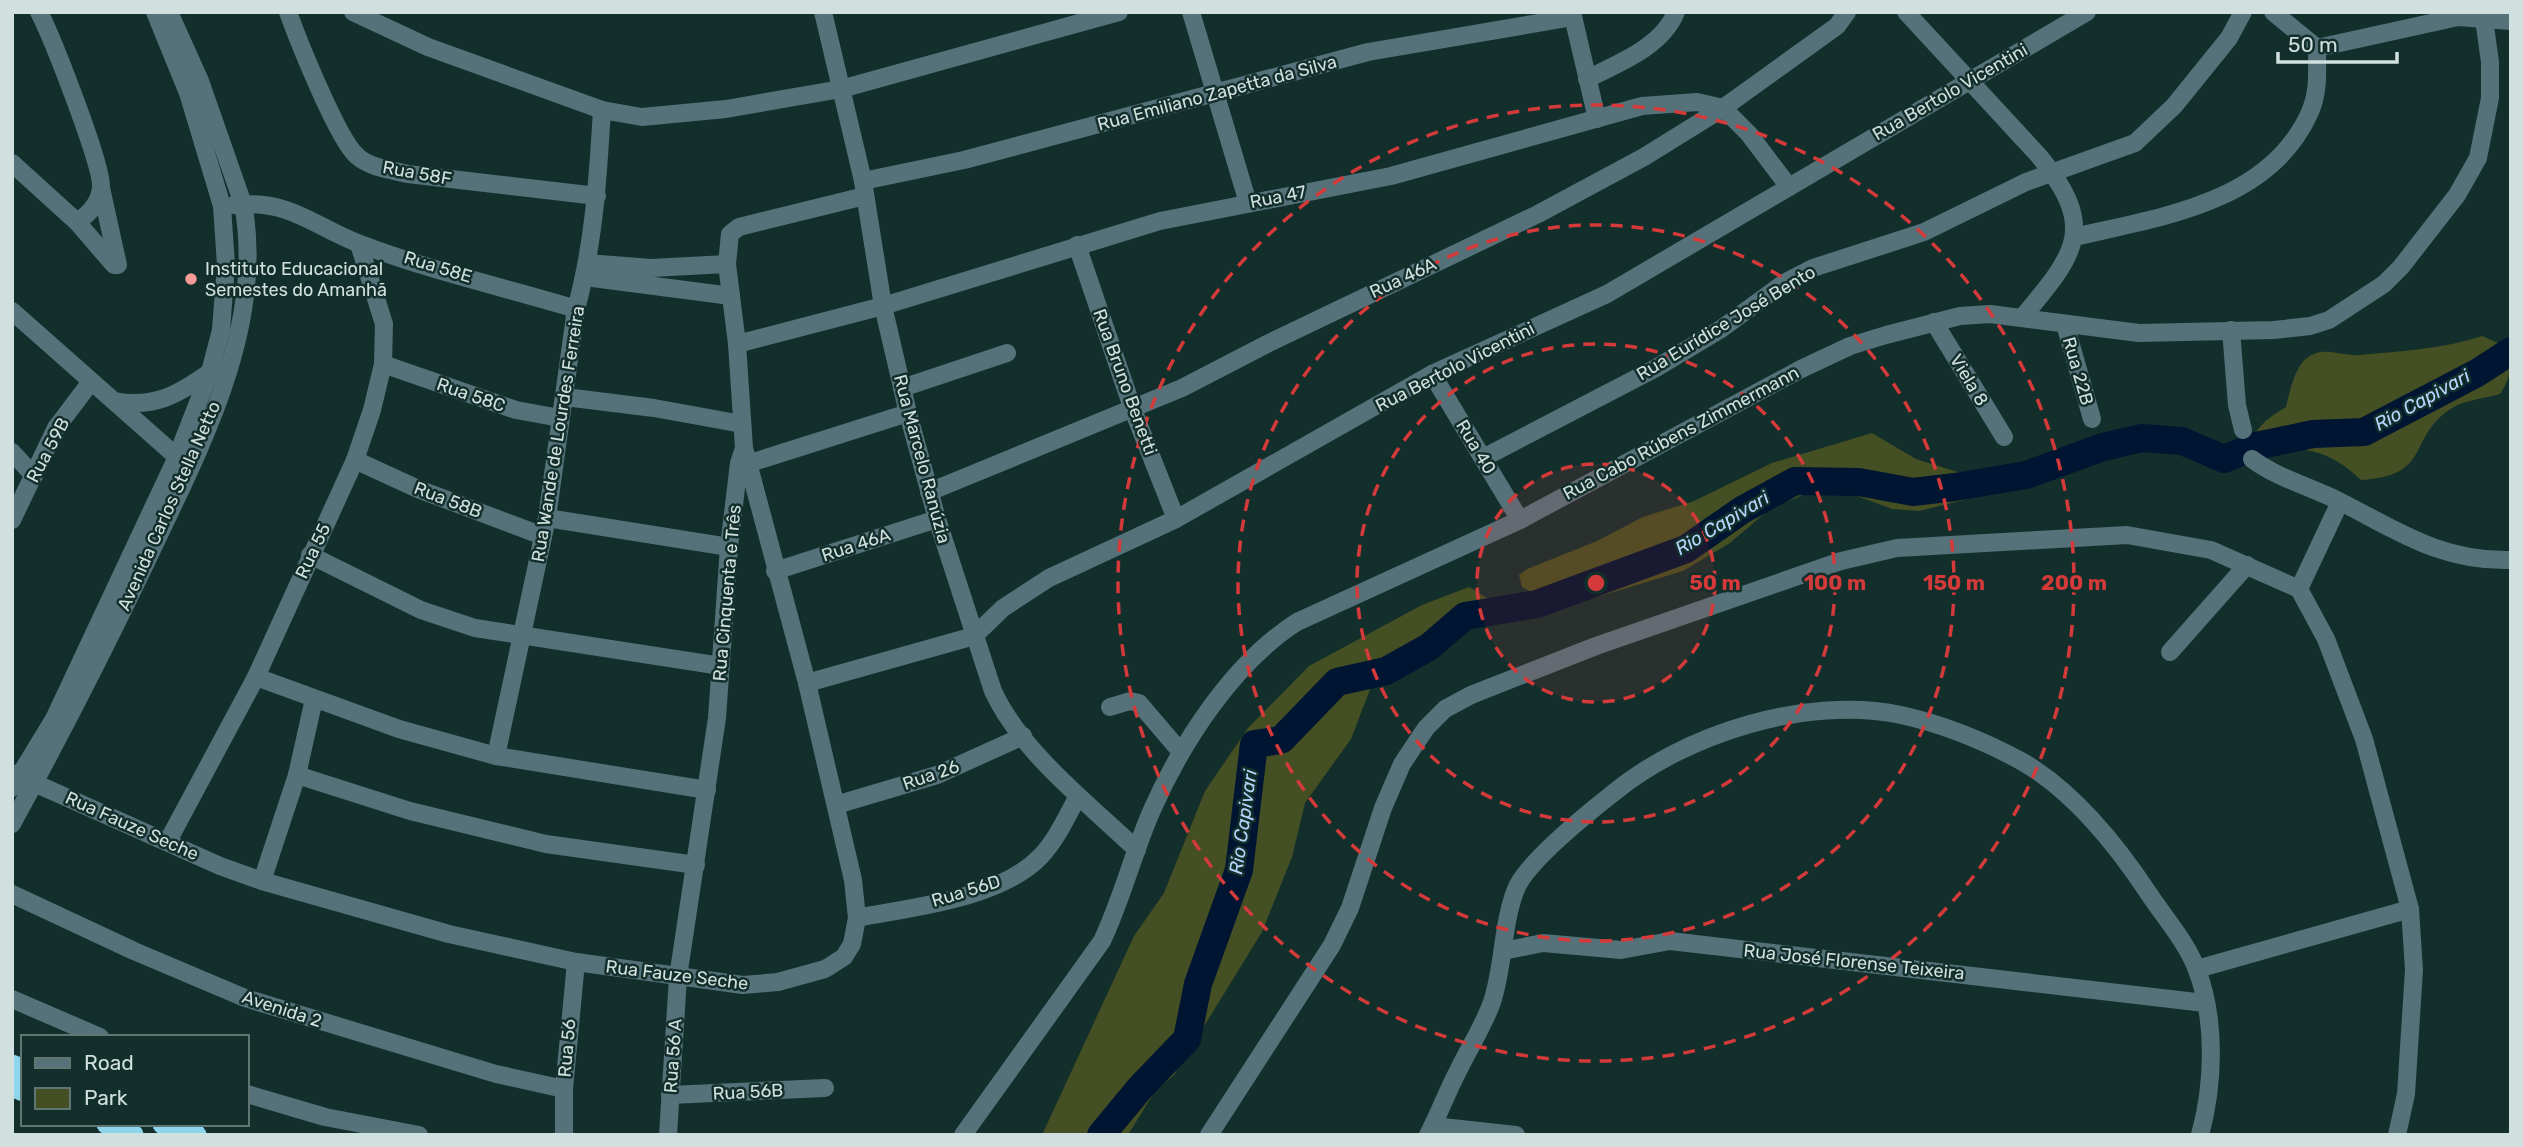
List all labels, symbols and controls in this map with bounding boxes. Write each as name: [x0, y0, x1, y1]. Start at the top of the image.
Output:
scale bar: [2278, 21, 2397, 65]
text: 50 m: [2288, 32, 2338, 57]
street label: Rua Bertolo Vicentini: [1869, 39, 2031, 145]
street label: Rua Emiliano Zapetta da Silva: [1095, 50, 1339, 136]
street label: Rua 58F: [381, 156, 453, 190]
street label: Rua 47: [1248, 181, 1308, 213]
street label: Rua 58E: [401, 246, 475, 288]
street label: Rua 46A: [1366, 253, 1440, 303]
place label: Instituto Educacional Semestes do Amanhã: [205, 258, 387, 301]
street label: Rua Eurídice José Bento: [1632, 261, 1820, 385]
marker: Instituto Educacional Semestes do Amanhã: [183, 271, 199, 287]
street label: Rua Wande de Lourdes Ferreira: [527, 304, 589, 564]
street label: Rua Bruno Benetti: [1088, 306, 1162, 458]
street label: Rua Bertolo Vicentini: [1372, 317, 1538, 417]
street label: Rua 22B: [2058, 334, 2098, 408]
street label: Viela 8: [1945, 350, 1993, 410]
street label: Rua Cabo Rúbens Zimmermann: [1559, 361, 1803, 505]
water label: Rio Capivari: [2370, 364, 2474, 436]
street label: Rua Marcelo Ranúzia: [889, 372, 955, 546]
street label: Rua 58C: [434, 373, 508, 417]
street label: Avenida Carlos Stella Netto: [113, 398, 225, 614]
street label: Rua 59B: [22, 414, 74, 486]
street label: Rua 40: [1451, 416, 1501, 478]
street label: Rua 58B: [411, 477, 485, 523]
water label: Rio Capivari: [1671, 486, 1774, 560]
street label: Rua Cinquenta e Três: [708, 504, 746, 682]
street label: Rua 55: [291, 520, 335, 582]
street label: Rua 46A: [819, 524, 893, 566]
text: 50 m: [1689, 570, 1741, 595]
text: 100 m: [1804, 570, 1866, 595]
text: 150 m: [1923, 570, 1985, 595]
text: 200 m: [2041, 570, 2107, 595]
centre of rings: [1584, 571, 1608, 595]
street label: Rua 26: [900, 755, 962, 795]
water label: Rio Capivari: [1224, 768, 1262, 876]
street label: Rua Fauze Seche: [62, 787, 202, 865]
street label: Rua 56D: [929, 870, 1003, 912]
street label: Rua José Florense Teixeira: [1742, 939, 1966, 985]
street label: Rua Fauze Seche: [604, 955, 750, 995]
street label: Avenida 2: [240, 986, 324, 1032]
street label: Rua 56: [553, 1018, 581, 1078]
street label: Rua 56 A: [659, 1018, 687, 1094]
legend: [21, 1035, 248, 1126]
text: Road: [84, 1050, 134, 1075]
street label: Rua 56B: [712, 1079, 784, 1105]
text: Park: [84, 1085, 128, 1110]

